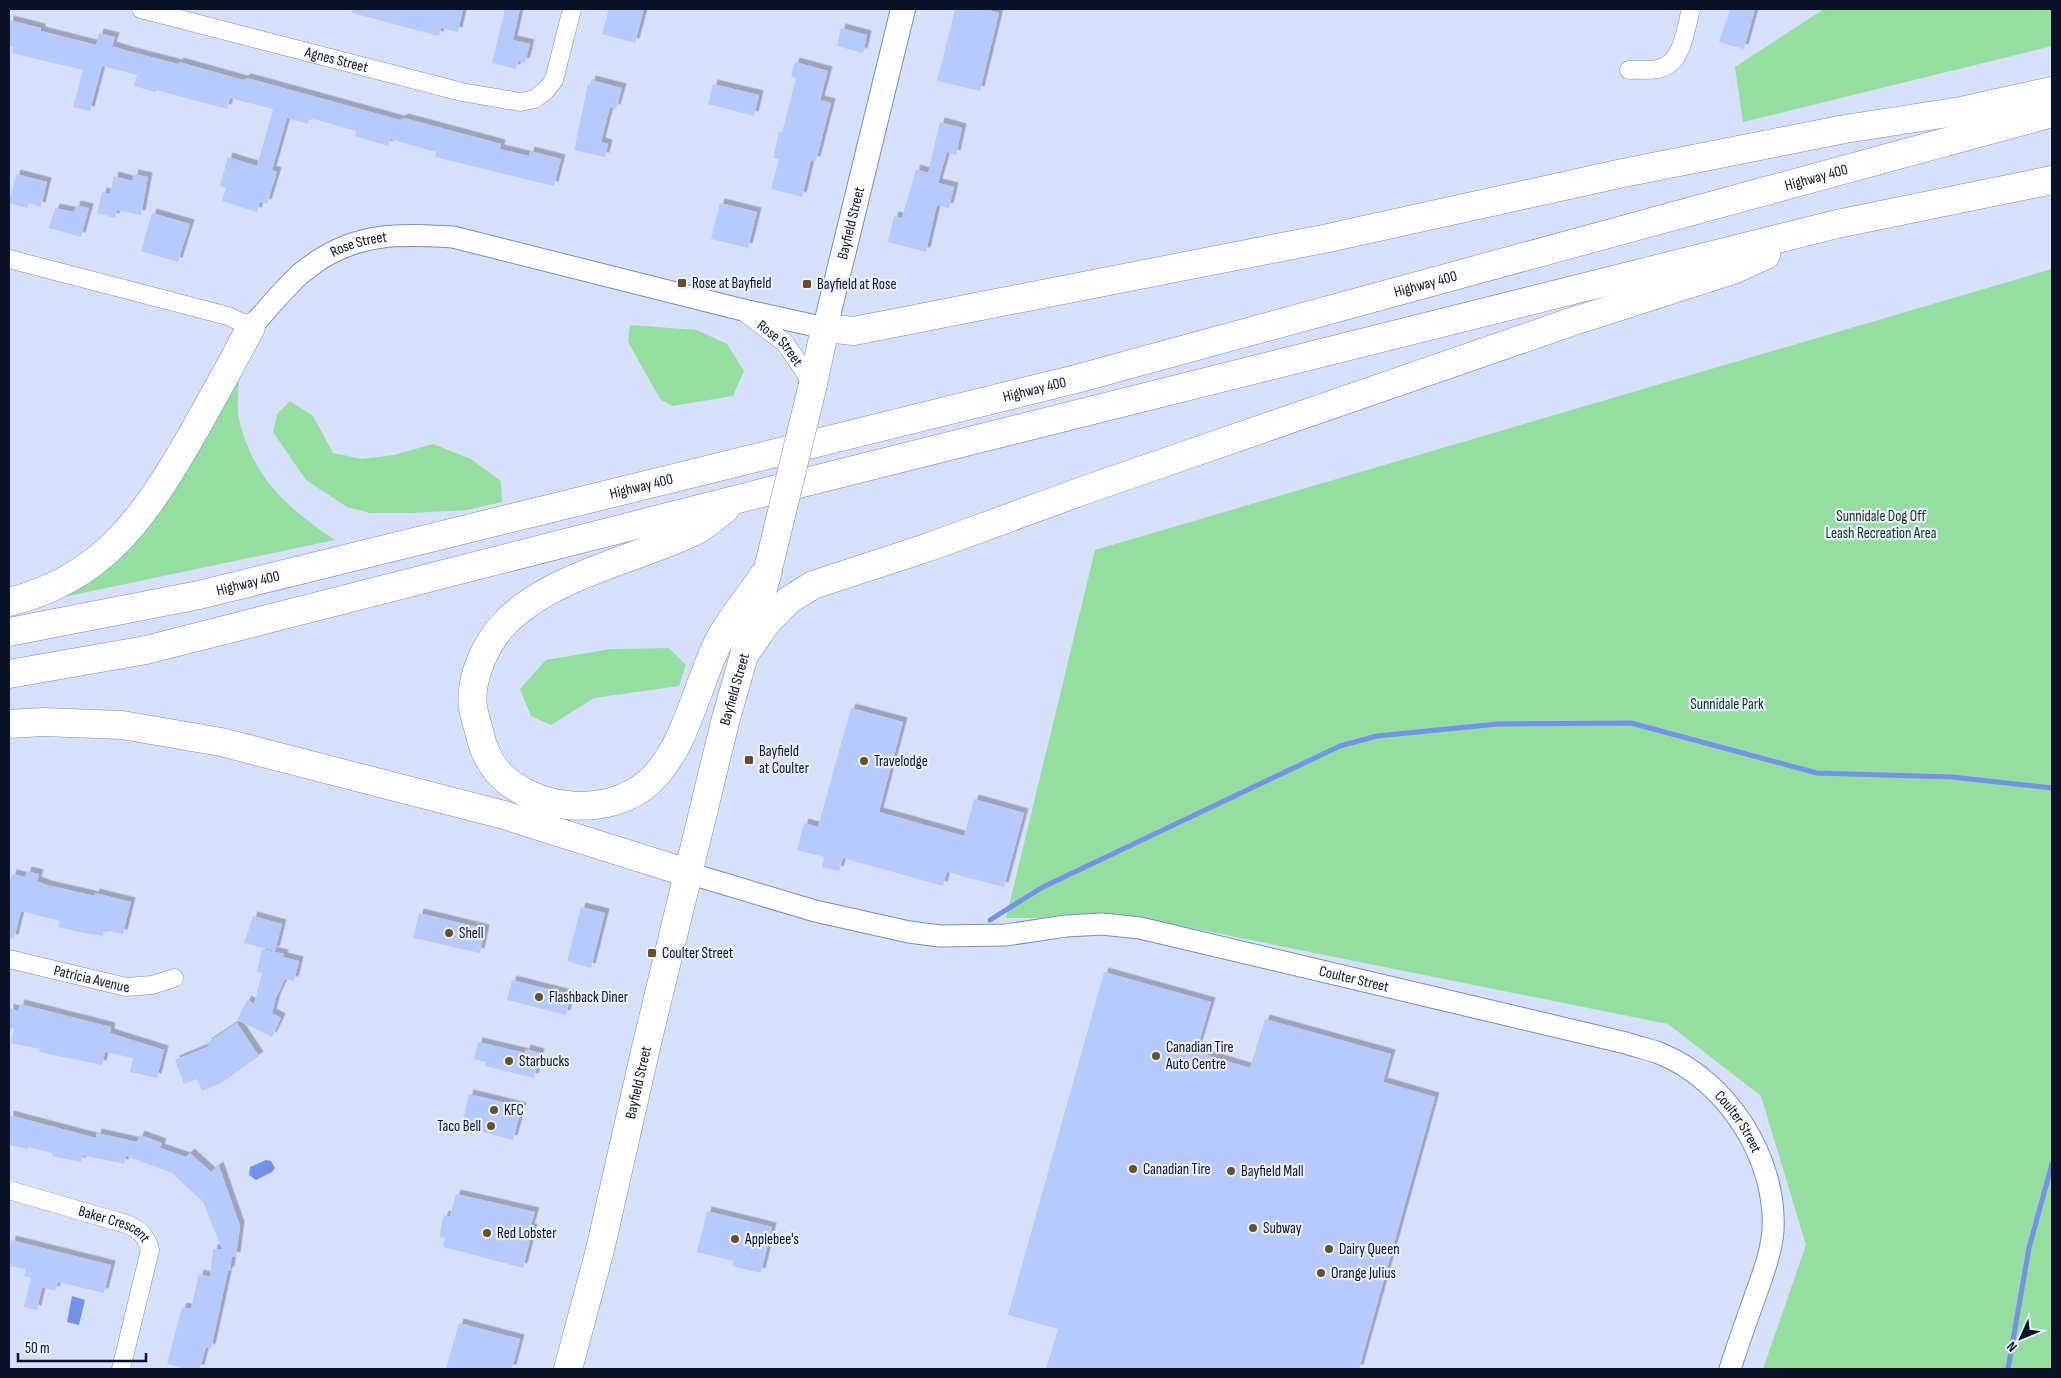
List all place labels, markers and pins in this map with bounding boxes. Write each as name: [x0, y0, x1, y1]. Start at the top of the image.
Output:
place label: Rose at Bayfield: [692, 274, 771, 293]
place label: Bayfield at Rose: [817, 275, 896, 294]
marker: Rose at Bayfield: [676, 277, 688, 289]
marker: Bayfield at Rose: [801, 278, 813, 290]
place label: Bayfield at Coulter: [759, 742, 810, 778]
place label: Travelodge: [874, 752, 928, 771]
marker: Bayfield at Coulter: [743, 754, 755, 766]
marker: Travelodge: [858, 755, 870, 767]
place label: Shell: [459, 924, 483, 943]
marker: Shell: [443, 927, 455, 939]
place label: Coulter Street: [662, 944, 734, 963]
marker: Coulter Street: [646, 947, 658, 959]
place label: Flashback Diner: [549, 988, 629, 1007]
marker: Flashback Diner: [533, 991, 545, 1003]
place label: Canadian Tire Auto Centre: [1165, 1038, 1234, 1074]
marker: Canadian Tire Auto Centre: [1150, 1050, 1162, 1062]
place label: Starbucks: [519, 1052, 569, 1071]
marker: Starbucks: [503, 1055, 515, 1067]
place label: KFC: [504, 1101, 524, 1120]
marker: KFC: [488, 1104, 500, 1116]
place label: Taco Bell: [437, 1117, 481, 1136]
marker: Taco Bell: [485, 1120, 497, 1132]
place label: Canadian Tire: [1143, 1160, 1211, 1179]
place label: Bayfield Mall: [1241, 1162, 1304, 1181]
marker: Canadian Tire: [1127, 1163, 1139, 1175]
marker: Bayfield Mall: [1225, 1165, 1237, 1177]
place label: Subway: [1263, 1219, 1302, 1238]
marker: Subway: [1247, 1222, 1259, 1234]
place label: Red Lobster: [497, 1224, 557, 1243]
marker: Red Lobster: [481, 1227, 493, 1239]
place label: Applebee's: [744, 1230, 799, 1249]
marker: Applebee's: [729, 1233, 741, 1245]
place label: Dairy Queen: [1339, 1240, 1400, 1259]
marker: Dairy Queen: [1323, 1243, 1335, 1255]
place label: Orange Julius: [1331, 1264, 1396, 1283]
marker: Orange Julius: [1315, 1267, 1327, 1279]

